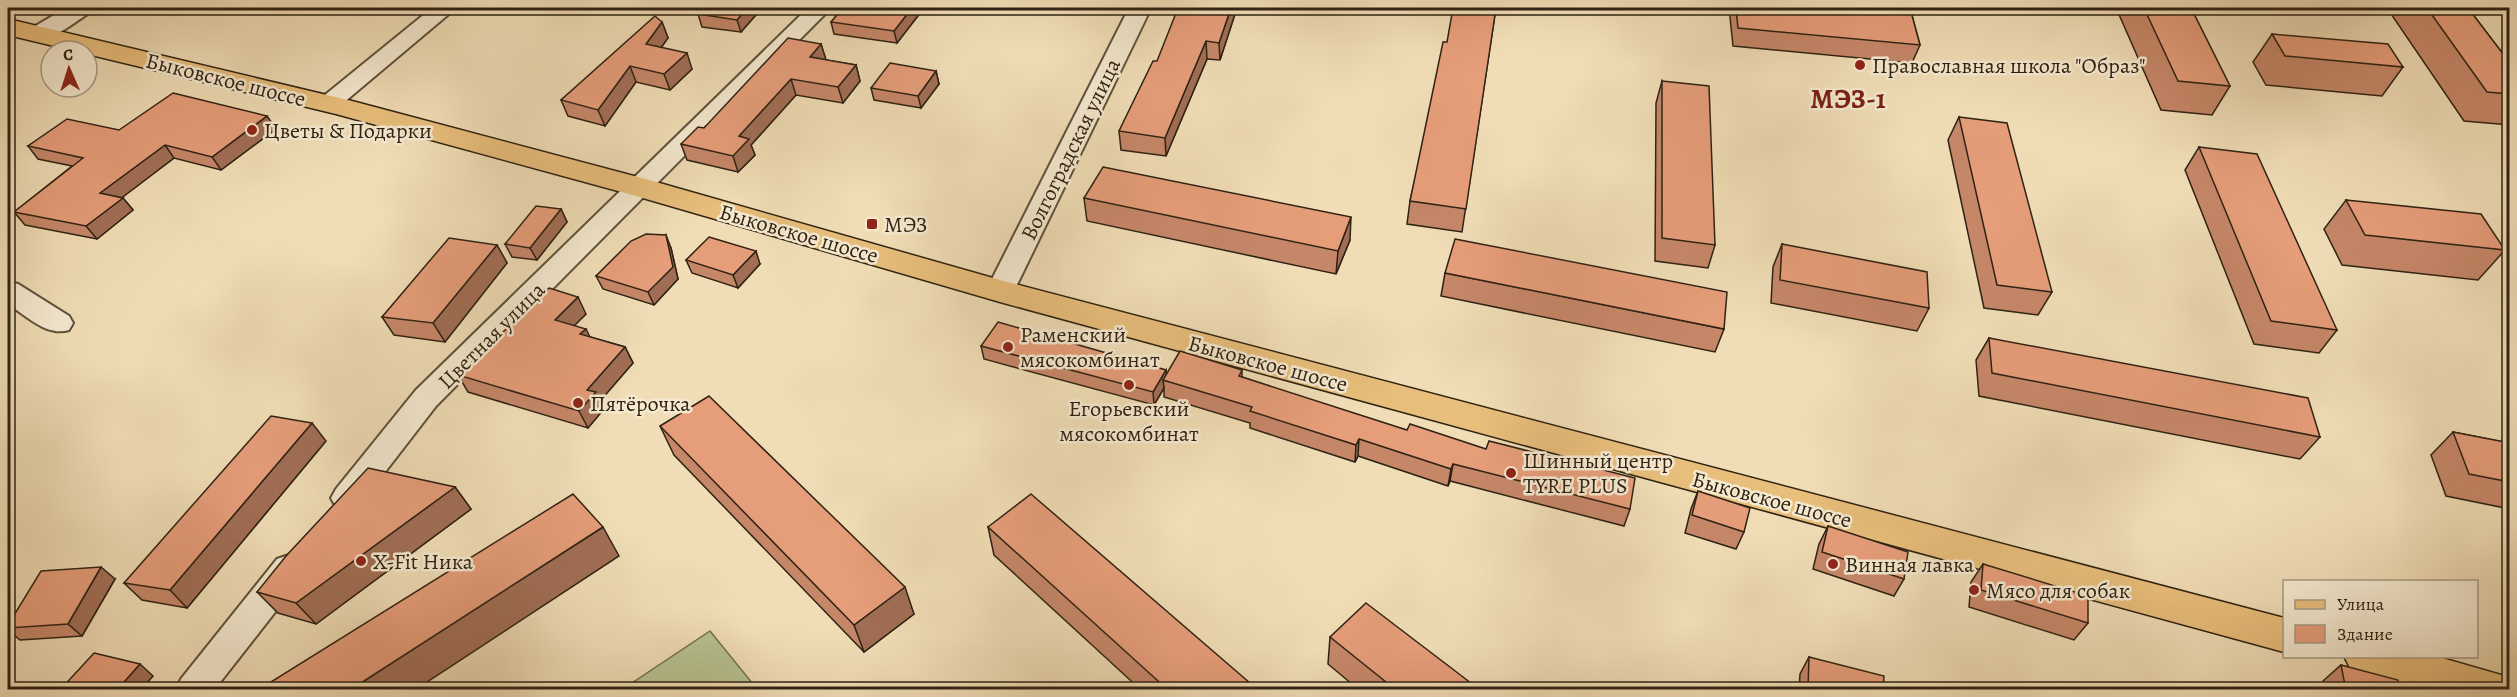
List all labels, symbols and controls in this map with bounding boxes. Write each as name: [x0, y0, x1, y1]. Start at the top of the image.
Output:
north arrow: [39, 39, 99, 99]
text: С: [63, 44, 74, 66]
street label: Быковское шоссе: [143, 46, 309, 114]
place label: Православная школа "Образ": [1872, 51, 2146, 81]
street label: Волгоградская улица: [1014, 53, 1128, 245]
marker: Православная школа "Образ": [1853, 58, 1867, 72]
district label: МЭЗ-1: [1810, 80, 1886, 118]
place label: Цветы & Подарки: [264, 116, 432, 146]
marker: Цветы & Подарки: [245, 123, 259, 137]
street label: Быковское шоссе: [716, 197, 882, 271]
place label: МЭЗ: [884, 210, 927, 240]
marker: МЭЗ: [865, 217, 879, 231]
street label: Цветная улица: [432, 275, 552, 396]
place label: Раменский мясокомбинат: [1020, 320, 1160, 375]
street label: Быковское шоссе: [1185, 328, 1351, 400]
marker: Раменский мясокомбинат: [1001, 340, 1015, 354]
marker: Егорьевский мясокомбинат: [1122, 378, 1136, 392]
place label: Пятёрочка: [590, 389, 691, 419]
place label: Егорьевский мясокомбинат: [1059, 394, 1199, 449]
marker: Пятёрочка: [571, 396, 585, 410]
place label: Шинный центр TYRE PLUS: [1523, 446, 1673, 501]
street label: Быковское шоссе: [1689, 464, 1855, 536]
marker: Шинный центр TYRE PLUS: [1504, 466, 1518, 480]
place label: X-Fit Ника: [373, 547, 474, 577]
place label: Винная лавка: [1845, 550, 1975, 580]
marker: X-Fit Ника: [354, 554, 368, 568]
marker: Винная лавка: [1826, 557, 1840, 571]
place label: Мясо для собак: [1986, 576, 2130, 606]
legend: [2283, 580, 2478, 658]
marker: Мясо для собак: [1967, 583, 1981, 597]
text: Улица: [2337, 592, 2385, 616]
text: Здание: [2337, 622, 2393, 646]

